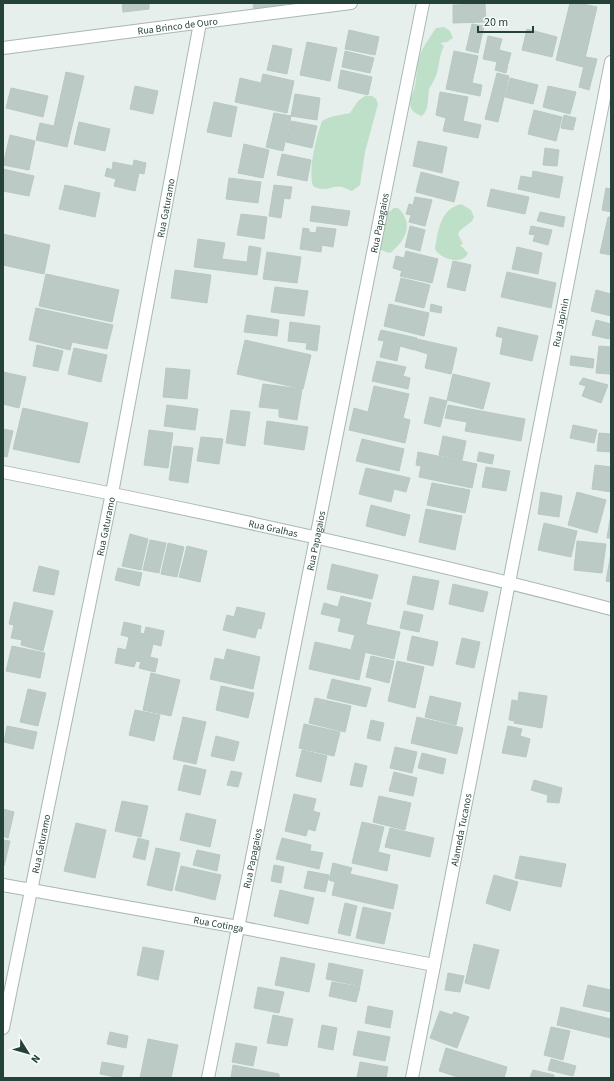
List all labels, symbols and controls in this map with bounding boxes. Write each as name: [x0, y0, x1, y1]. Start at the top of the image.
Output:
scale bar: [478, 8, 533, 34]
street label: Rua Brinco de Ouro: [137, 14, 219, 39]
text: 20 m: [484, 14, 508, 31]
street label: Rua Gaturamo: [154, 177, 179, 239]
street label: Rua Papagaios: [367, 192, 393, 254]
street label: Rua Japinin: [549, 297, 573, 348]
street label: Rua Gaturamo: [93, 496, 119, 557]
street label: Rua Papagaios: [304, 510, 329, 572]
street label: Rua Gralhas: [247, 517, 299, 541]
street label: Alameda Tucanos: [448, 792, 476, 868]
street label: Rua Gaturamo: [29, 813, 54, 875]
street label: Rua Papagaios: [240, 827, 266, 890]
street label: Rua Cotinga: [192, 913, 245, 936]
north arrow: [8, 1033, 48, 1073]
text: N: [27, 1051, 44, 1066]

